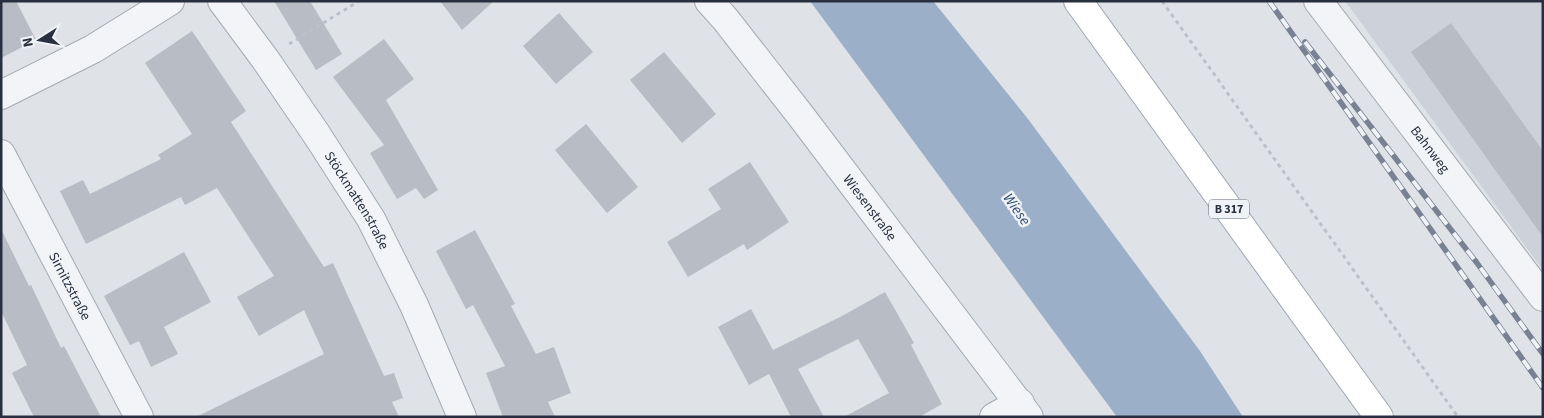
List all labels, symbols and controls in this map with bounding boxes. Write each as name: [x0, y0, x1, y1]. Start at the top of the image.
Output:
north arrow: [15, 15, 65, 65]
text: N: [18, 36, 39, 49]
street label: Bahnweg: [1405, 122, 1454, 177]
street label: Stöckmattenstraße: [319, 148, 394, 253]
street label: Wiesenstraße: [838, 171, 901, 246]
water label: Wiese: [998, 189, 1035, 230]
road number: B 317: [1209, 200, 1249, 218]
street label: Sirnitzstraße: [43, 249, 96, 324]

